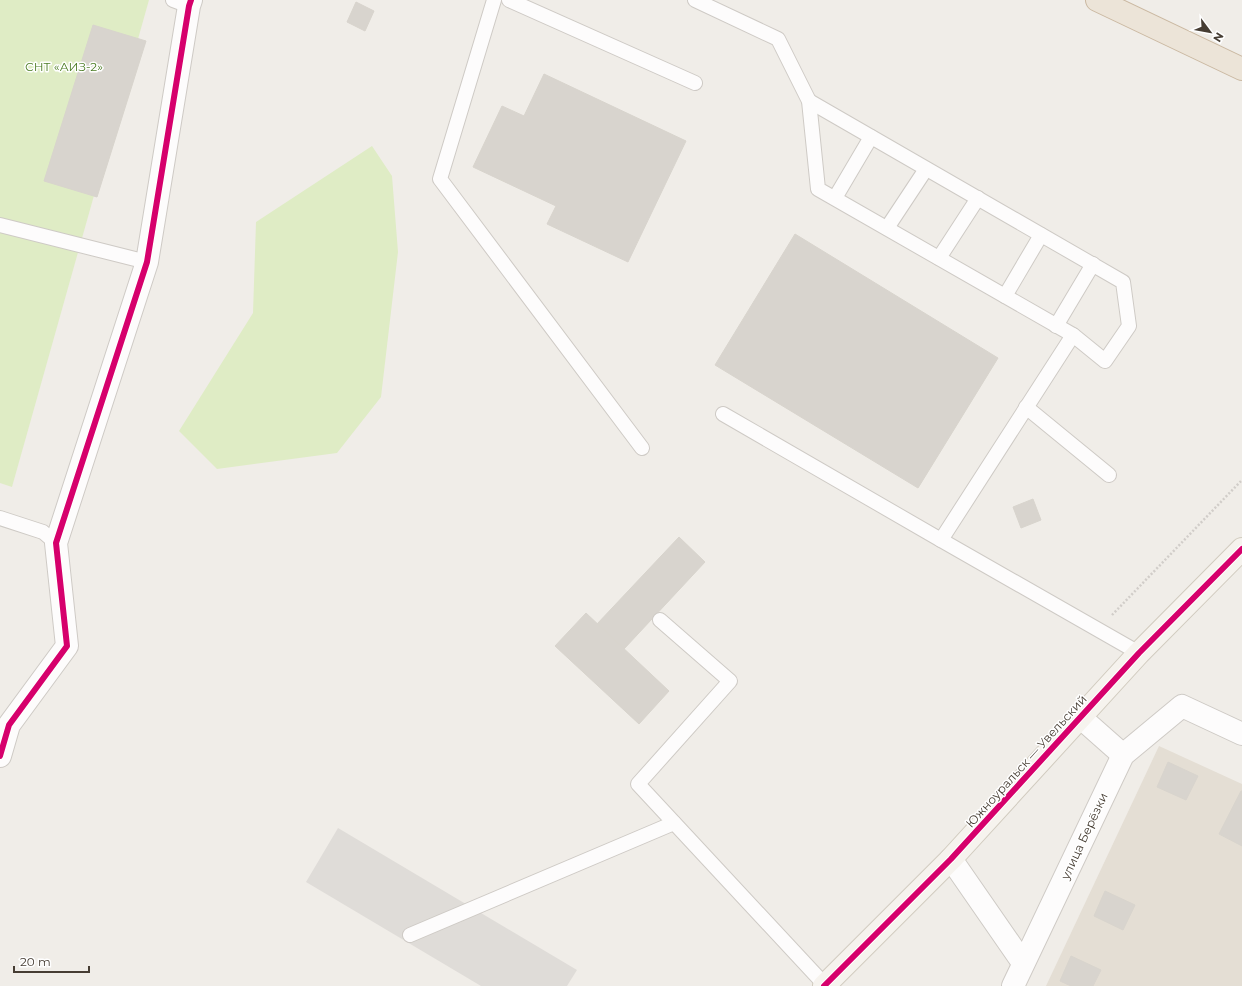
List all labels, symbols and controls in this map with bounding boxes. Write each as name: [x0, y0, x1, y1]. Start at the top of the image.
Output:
north arrow: [1190, 12, 1230, 52]
text: N: [1210, 30, 1227, 45]
park label: СНТ «АИЗ-2»: [25, 59, 103, 74]
street label: Южноуральск — Увельский: [962, 691, 1090, 831]
street label: улица Берёзки: [1057, 790, 1111, 883]
scale bar: [14, 948, 89, 974]
text: 20 m: [20, 954, 51, 969]

